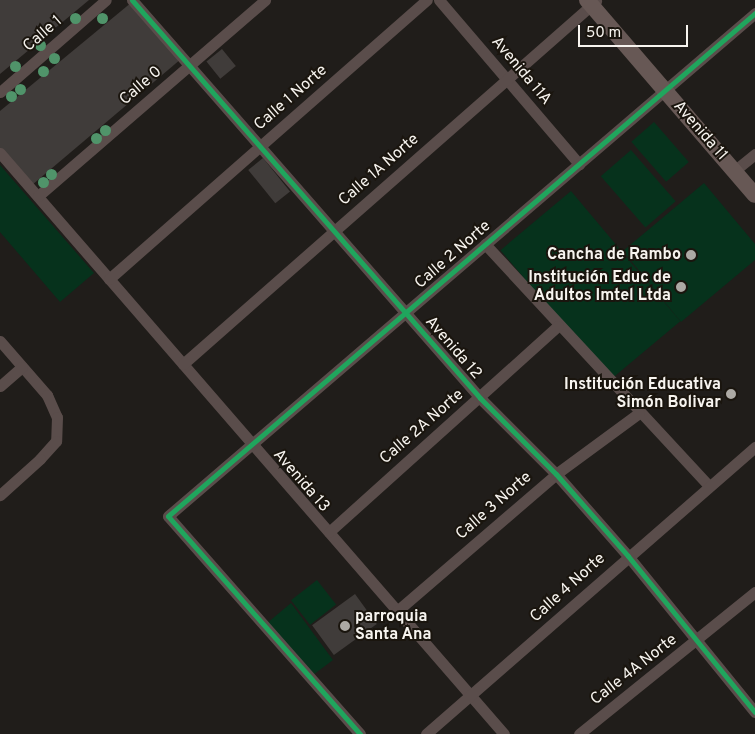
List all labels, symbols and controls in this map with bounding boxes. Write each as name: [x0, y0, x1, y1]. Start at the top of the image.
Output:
street label: Calle 1: [20, 12, 66, 56]
scale bar: [580, 15, 690, 47]
text: 50 m: [586, 24, 621, 43]
street label: Avenida 11A: [487, 33, 555, 109]
street label: Calle 1 Norte: [251, 61, 331, 135]
street label: Calle 0: [116, 62, 166, 110]
street label: Avenida 11: [669, 97, 731, 165]
street label: Calle 1A Norte: [335, 130, 423, 210]
street label: Calle 2 Norte: [411, 217, 495, 293]
place label: Cancha de Rambo: [547, 245, 681, 265]
marker: Cancha de Rambo: [685, 249, 697, 261]
place label: Institución Educ de Adultos Imtel Ltda: [528, 268, 671, 306]
marker: Institución Educ de Adultos Imtel Ltda: [675, 281, 687, 293]
street label: Avenida 12: [421, 313, 485, 383]
place label: Institución Educativa Simón Bolivar: [564, 375, 721, 413]
street label: Calle 2A Norte: [376, 385, 468, 469]
marker: Institución Educativa Simón Bolivar: [725, 388, 737, 400]
street label: Avenida 13: [269, 446, 333, 516]
street label: Calle 3 Norte: [452, 468, 536, 544]
street label: Calle 4 Norte: [527, 549, 609, 627]
place label: parroquia Santa Ana: [355, 607, 432, 645]
marker: parroquia Santa Ana: [339, 620, 351, 632]
street label: Calle 4A Norte: [587, 630, 681, 710]

